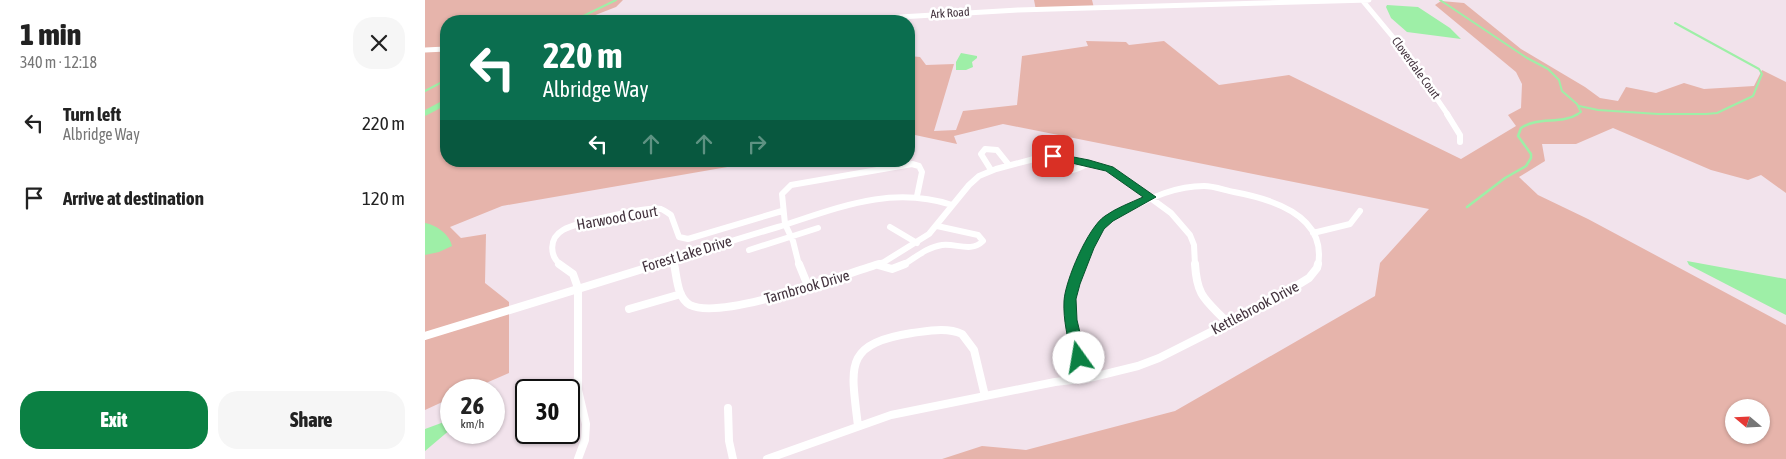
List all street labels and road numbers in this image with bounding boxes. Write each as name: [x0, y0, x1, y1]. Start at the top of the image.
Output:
street label: Ark Road: [930, 5, 970, 21]
street label: Cloverdale Court: [1389, 34, 1443, 102]
street label: Harwood Court: [575, 202, 659, 233]
street label: Forest Lake Drive: [640, 232, 734, 275]
street label: Tarnbrook Drive: [762, 266, 851, 307]
street label: Kettlebrook Drive: [1208, 277, 1302, 338]

